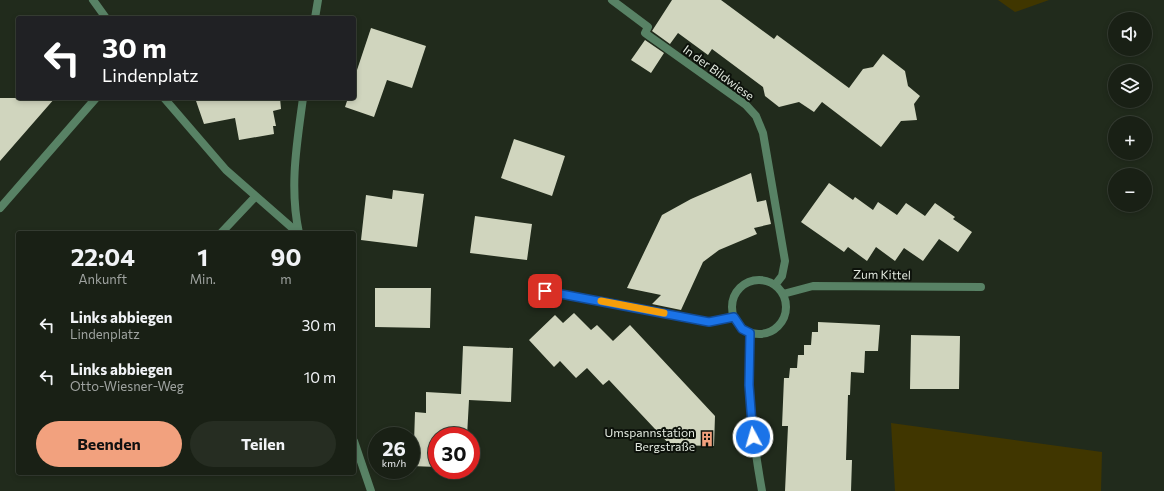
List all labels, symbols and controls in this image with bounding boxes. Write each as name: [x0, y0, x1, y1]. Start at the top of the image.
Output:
map controls: [1108, 12, 1152, 212]
button: sound: [1108, 12, 1152, 56]
text: 30 m: [102, 30, 167, 64]
icon: left: [36, 32, 88, 84]
street label: In der Bildwiese: [681, 42, 757, 102]
text: Lindenplatz: [102, 64, 198, 86]
button: layers: [1108, 64, 1152, 108]
button: +: [1108, 116, 1152, 160]
button: −: [1108, 168, 1152, 212]
text: 22:04: [71, 242, 135, 271]
text: 1: [197, 242, 208, 271]
text: 90: [271, 242, 301, 271]
street label: Zum Kittel: [853, 266, 911, 282]
text: Ankunft: [78, 271, 127, 287]
text: Min.: [190, 271, 216, 287]
text: m: [280, 271, 292, 287]
pin: [528, 274, 562, 308]
icon: arrive: [534, 280, 556, 302]
text: Links abbiegen: [70, 308, 172, 326]
icon: left: [36, 314, 58, 336]
text: 30 m: [302, 316, 336, 334]
text: Lindenplatz: [70, 326, 140, 342]
text: Links abbiegen: [70, 360, 172, 378]
icon: left: [36, 366, 58, 388]
text: 10 m: [304, 368, 336, 386]
text: Otto-Wiesner-Weg: [70, 378, 184, 394]
position arrow: [732, 416, 774, 458]
button: Beenden: [36, 421, 182, 467]
button: Teilen: [190, 421, 336, 467]
place label: Umspannstation Bergstraße: [605, 425, 695, 453]
speed limit sign: 30: [428, 427, 480, 479]
building icon: Umspannstation Bergstraße: [698, 430, 716, 448]
text: 26: [382, 436, 406, 460]
text: km/h: [382, 457, 406, 469]

